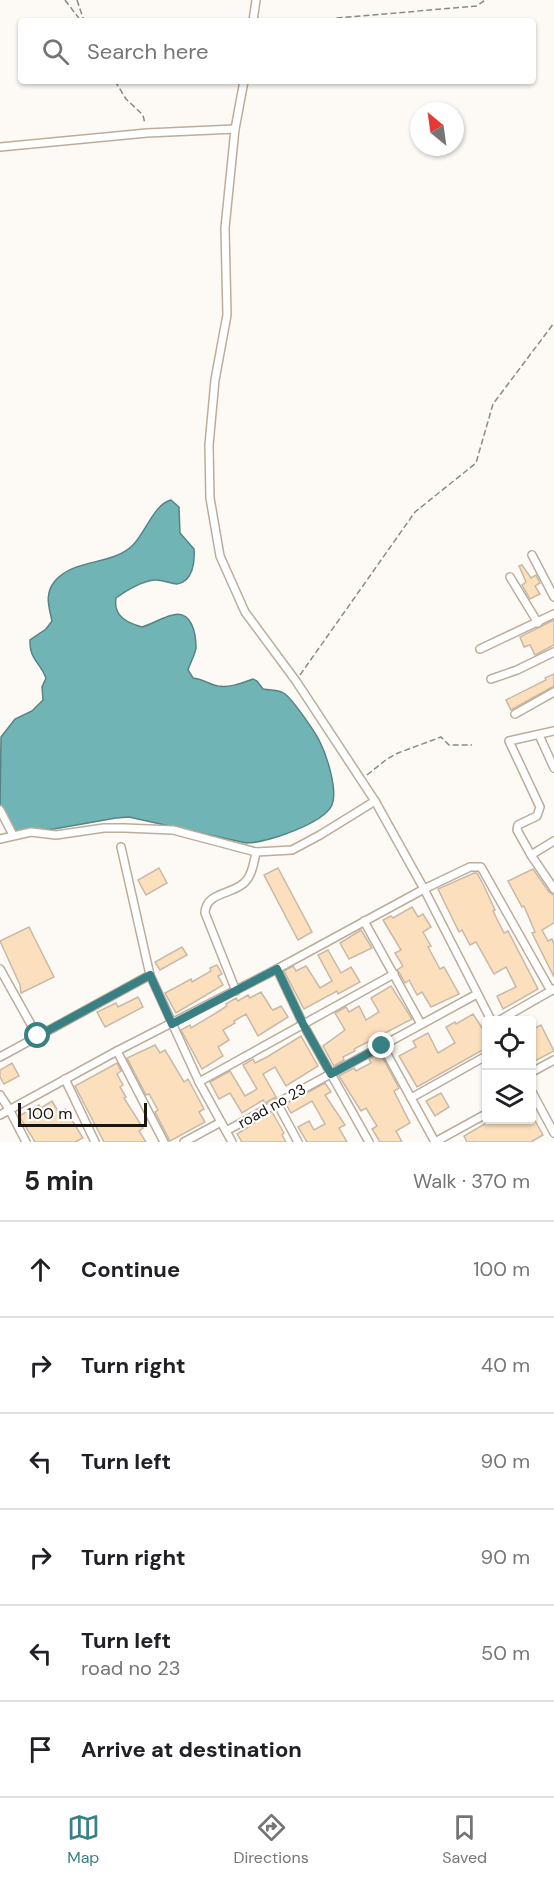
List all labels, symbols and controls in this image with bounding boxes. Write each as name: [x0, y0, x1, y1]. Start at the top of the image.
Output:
search box: [18, 18, 536, 84]
icon: search: [39, 35, 72, 68]
text: Search here: [87, 37, 208, 66]
north arrow: [410, 102, 464, 156]
map controls: [482, 1016, 536, 1124]
button: locate: [482, 1016, 536, 1070]
route start: [24, 1022, 50, 1048]
route end: [368, 1032, 394, 1058]
button: layers: [482, 1070, 536, 1124]
street label: road no 23: [234, 1079, 310, 1133]
scale bar: [18, 1100, 147, 1128]
text: 100 m: [27, 1103, 72, 1124]
text: 5 min: [24, 1164, 94, 1198]
text: Walk · 370 m: [413, 1168, 530, 1194]
icon: ahead: [24, 1253, 57, 1286]
text: Continue: [81, 1255, 180, 1284]
text: 100 m: [473, 1256, 530, 1282]
icon: right: [24, 1349, 57, 1382]
text: Turn right: [81, 1351, 186, 1380]
text: 40 m: [481, 1352, 530, 1378]
icon: left: [24, 1445, 57, 1478]
text: Turn left: [81, 1447, 171, 1476]
text: 90 m: [481, 1448, 530, 1474]
icon: right: [24, 1541, 57, 1574]
text: Turn right: [81, 1543, 186, 1572]
text: 90 m: [481, 1544, 530, 1570]
text: Turn left: [81, 1626, 171, 1655]
icon: left: [24, 1637, 57, 1670]
text: 50 m: [481, 1640, 530, 1666]
text: road no 23: [81, 1655, 181, 1681]
icon: arrive: [24, 1733, 57, 1766]
text: Arrive at destination: [81, 1735, 302, 1764]
tab: Map: [67, 1811, 100, 1868]
tab: Directions: [233, 1811, 309, 1868]
tab: Saved: [442, 1811, 487, 1868]

